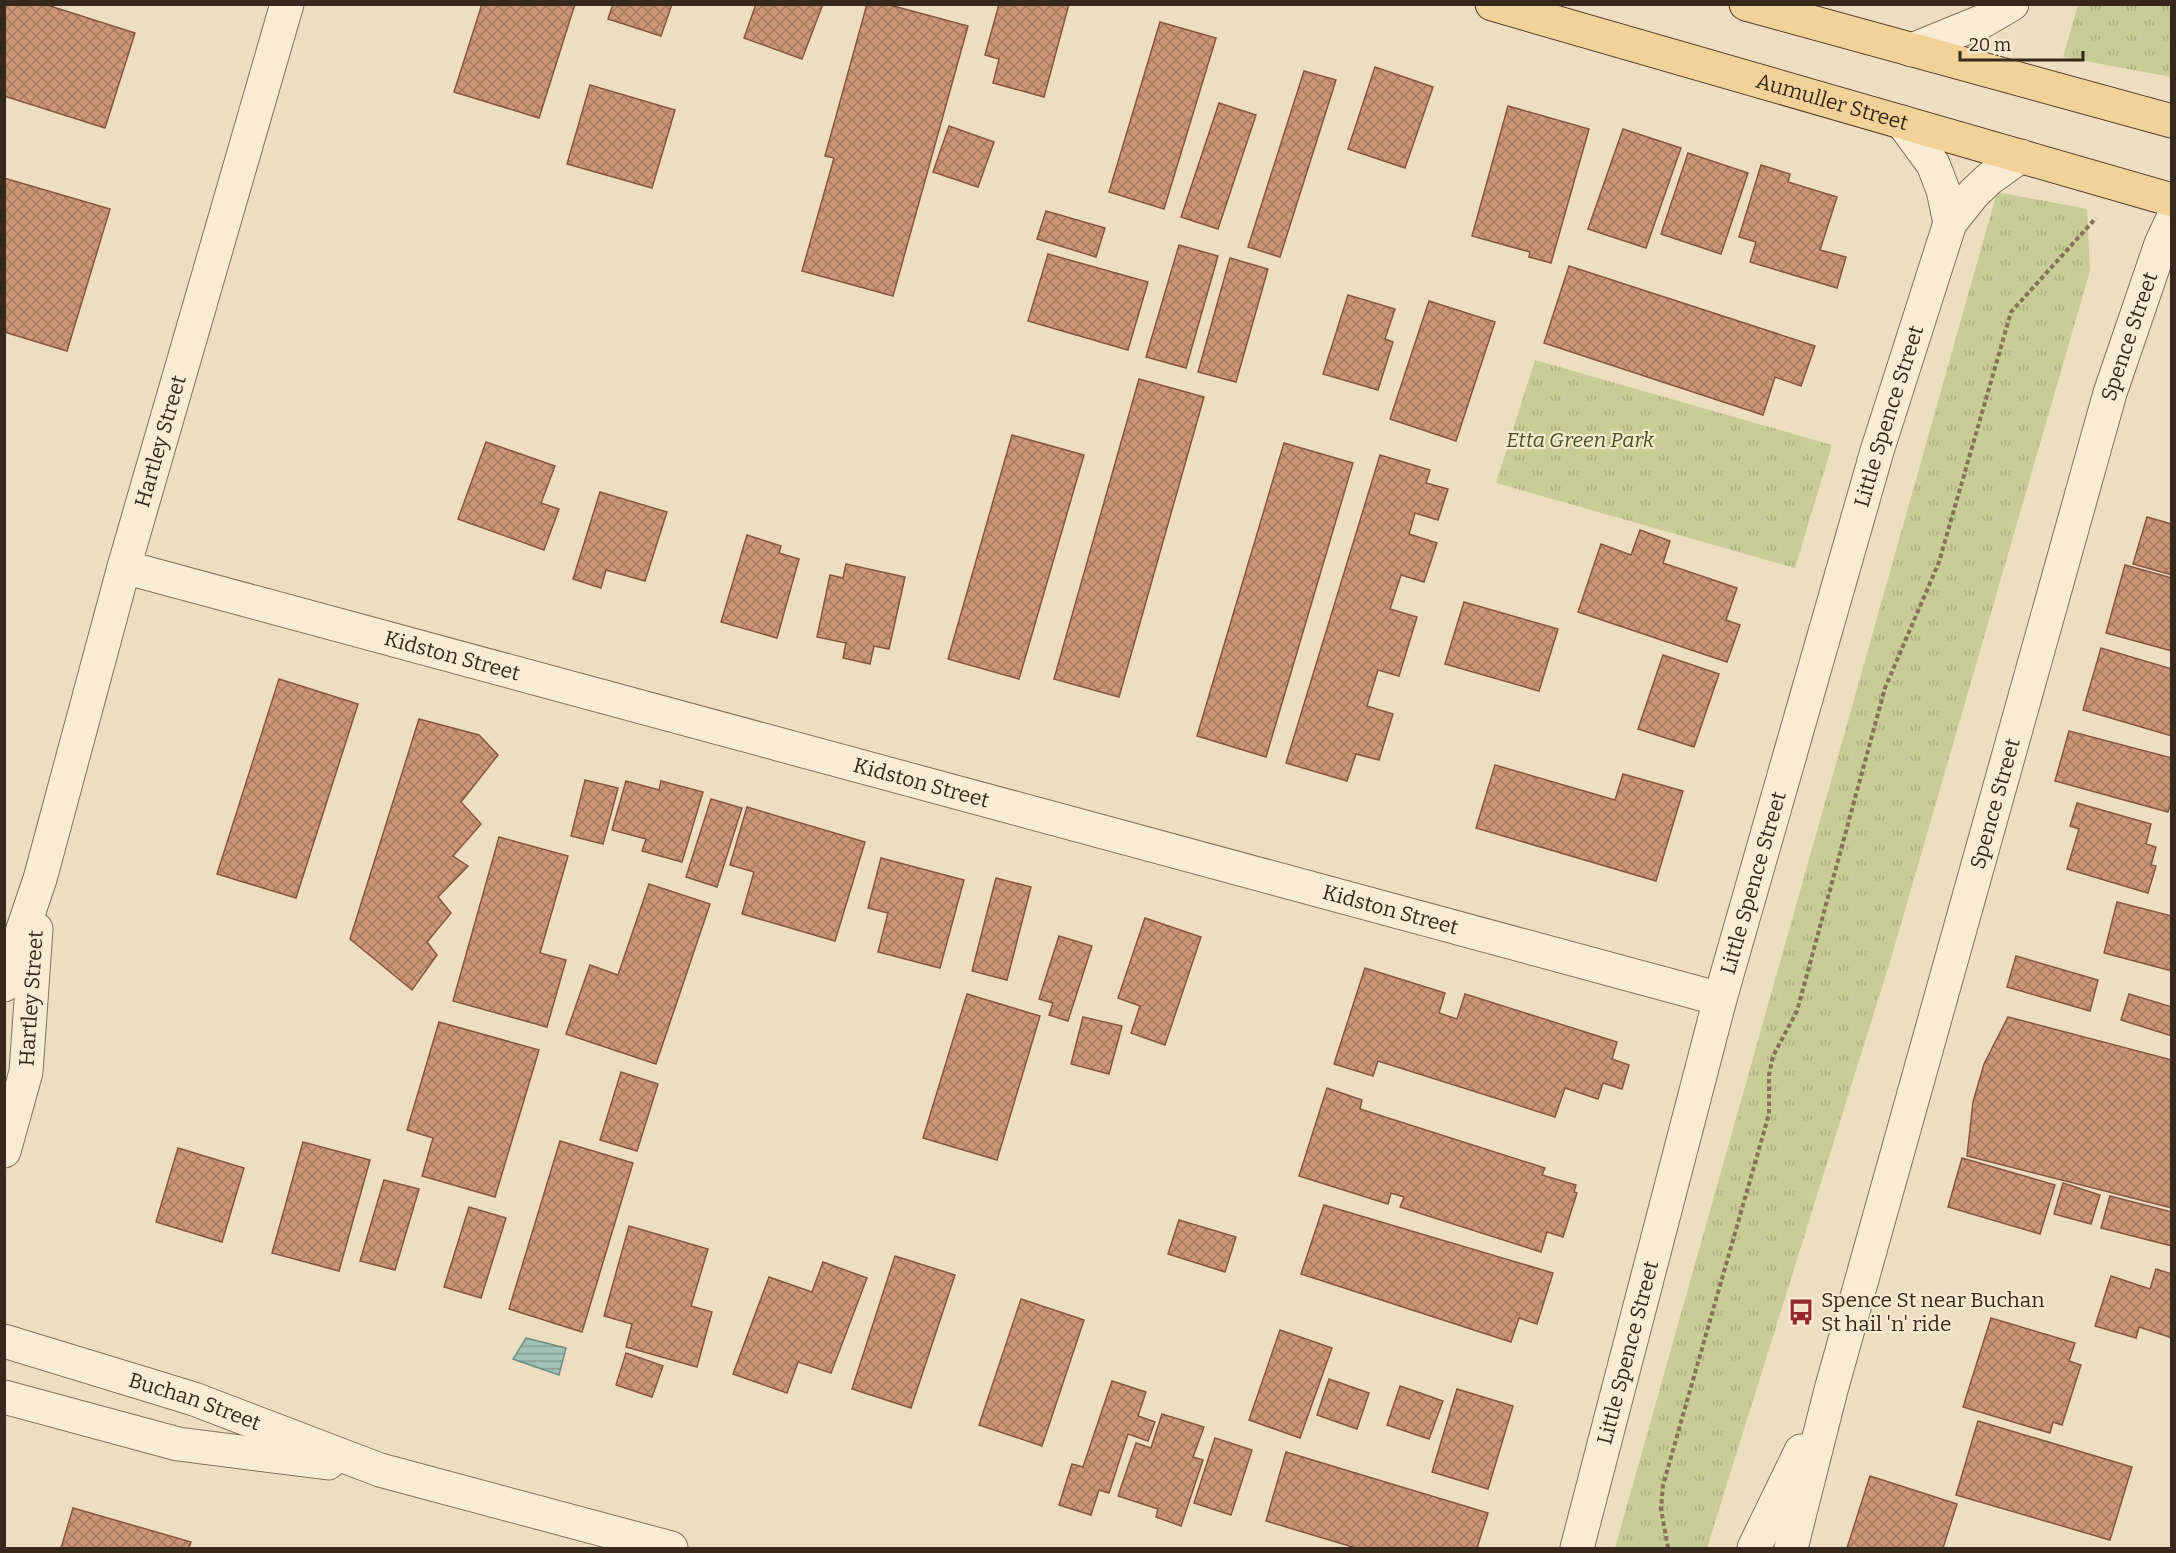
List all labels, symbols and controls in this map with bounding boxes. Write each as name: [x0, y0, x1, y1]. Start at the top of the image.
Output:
scale bar: [1960, 24, 2083, 62]
text: 20 m: [1969, 34, 2011, 56]
street label: Aumuller Street: [1753, 68, 1911, 136]
street label: Spence Street: [2095, 268, 2164, 404]
street label: Little Spence Street: [1849, 322, 1929, 510]
street label: Hartley Street: [129, 372, 192, 510]
park label: Etta Green Park: [1506, 427, 1655, 453]
street label: Kidston Street: [381, 625, 523, 687]
street label: Spence Street: [1964, 735, 2026, 872]
street label: Kidston Street: [851, 752, 992, 814]
street label: Little Spence Street: [1715, 788, 1792, 977]
street label: Kidston Street: [1320, 879, 1462, 941]
street label: Hartley Street: [13, 929, 49, 1067]
street label: Little Spence Street: [1592, 1257, 1664, 1447]
place label: Spence St near Buchan St hail 'n' ride: [1821, 1287, 2045, 1337]
bus stop icon: Spence St near Buchan St hail 'n' ride: [1786, 1297, 1816, 1327]
street label: Buchan Street: [125, 1367, 265, 1436]

